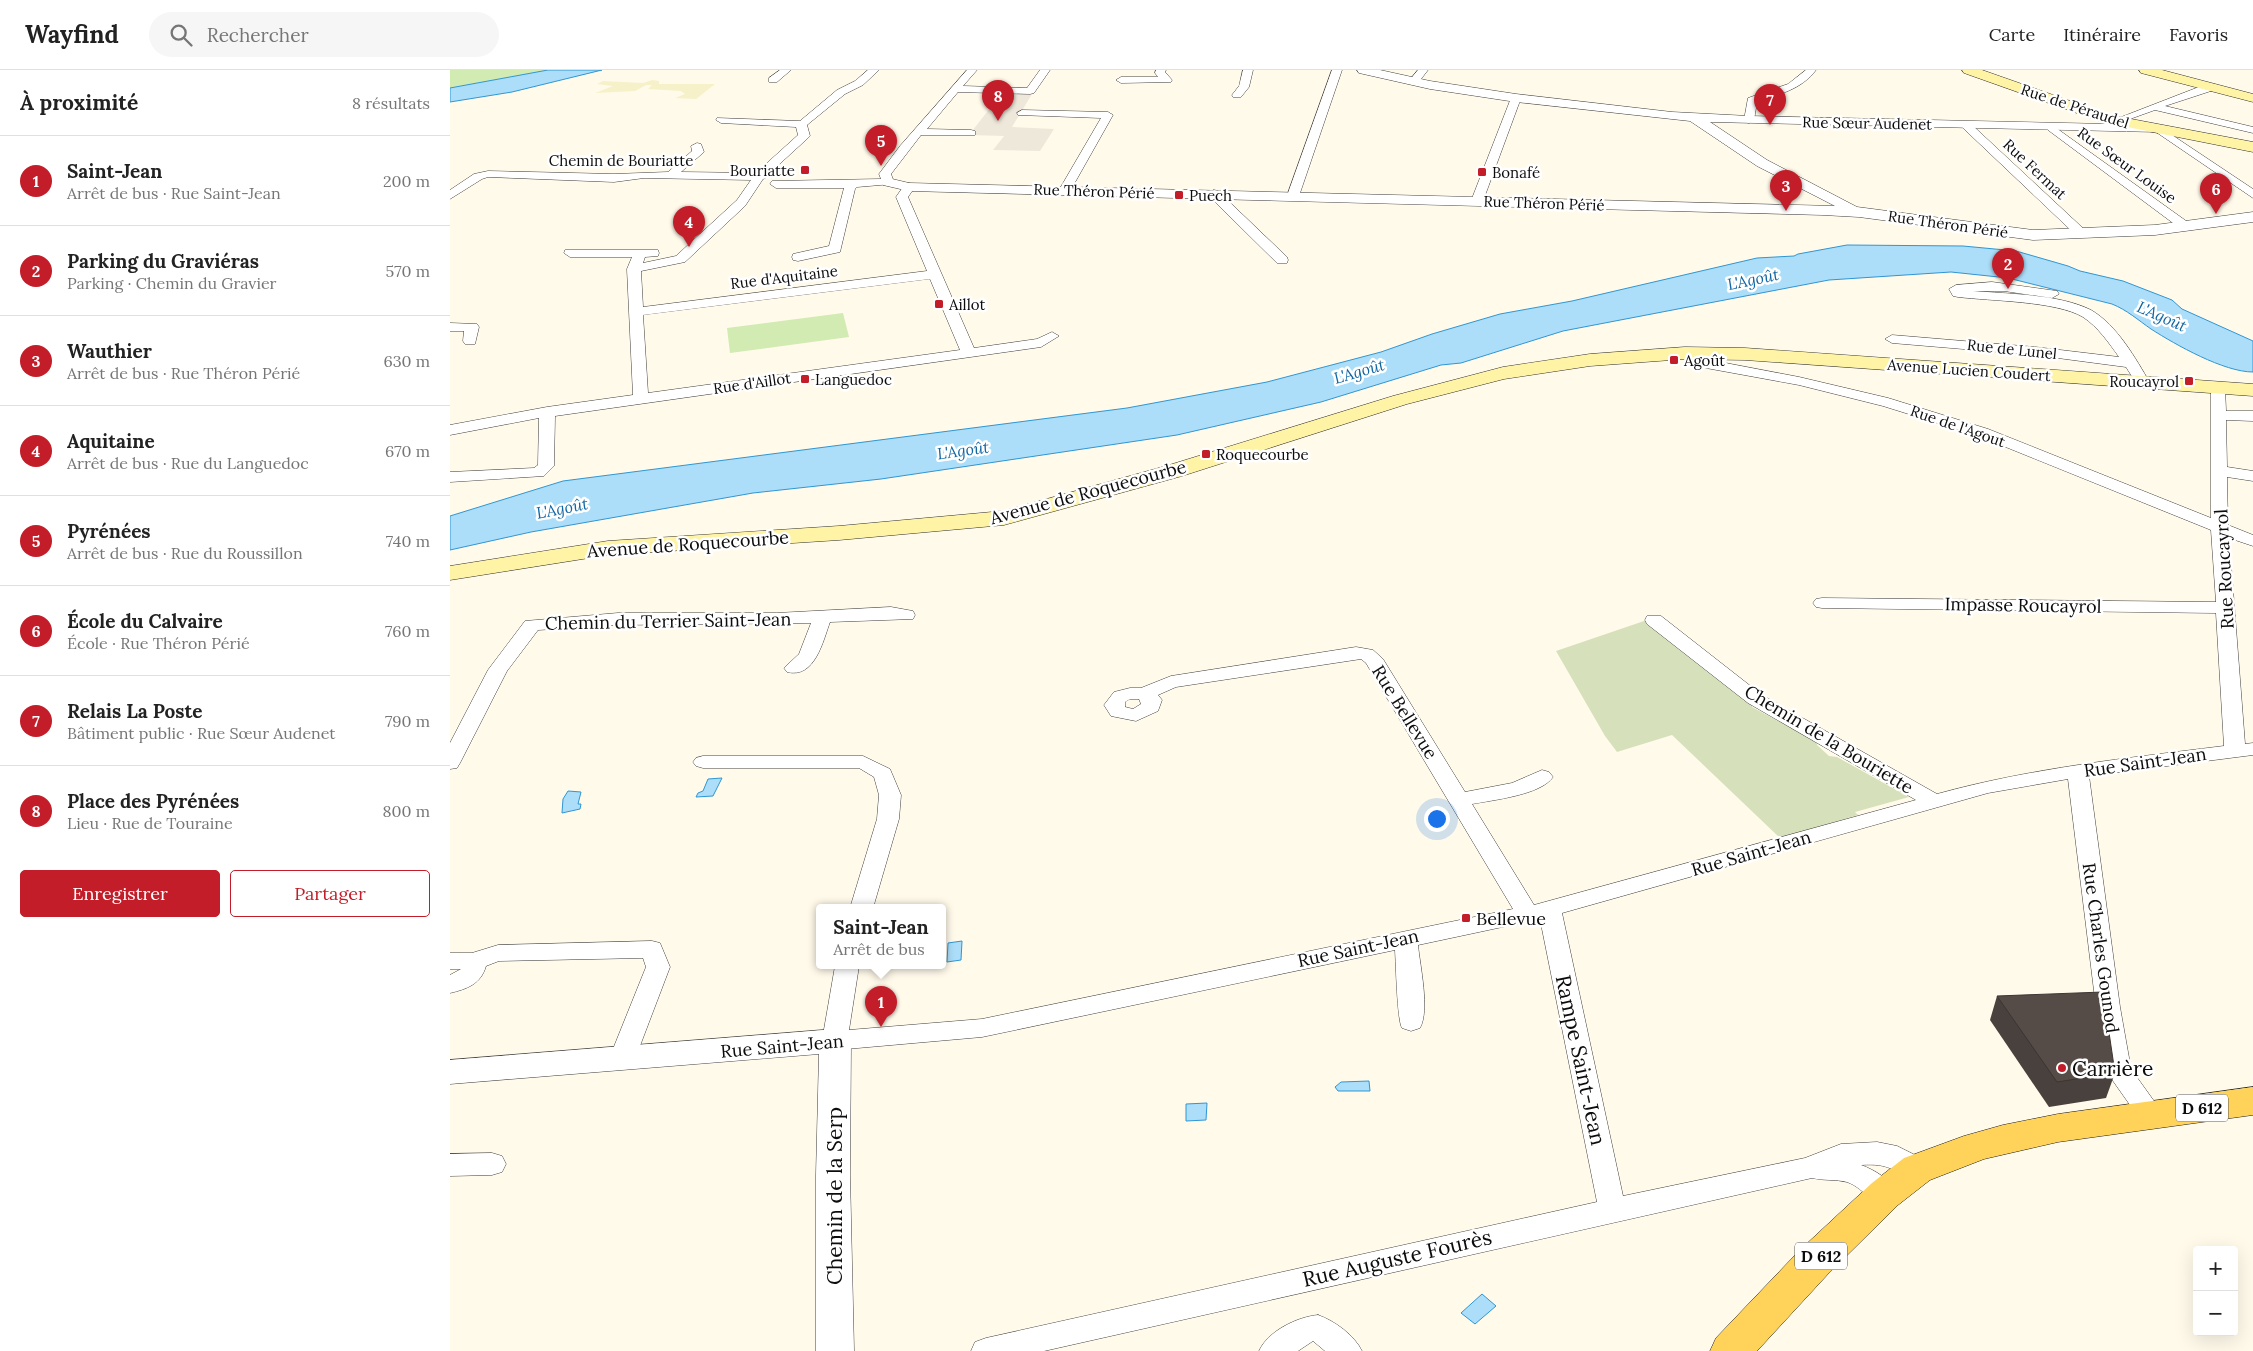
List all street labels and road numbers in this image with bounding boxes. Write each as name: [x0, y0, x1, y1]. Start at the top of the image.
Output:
street label: Rue de Péraudel: [2018, 80, 2132, 132]
street label: Rue Sœur Audenet: [1802, 112, 1932, 134]
street label: Rue Sœur Louise: [2074, 123, 2180, 207]
street label: Rue Fermat: [1999, 135, 2071, 203]
street label: Chemin de Bouriatte: [549, 151, 693, 170]
street label: Rue Théron Périé: [1033, 179, 1155, 203]
street label: Rue Théron Périé: [1483, 191, 1605, 215]
street label: Rue Théron Périé: [1887, 206, 2009, 242]
street label: Rue d'Aquitaine: [729, 261, 839, 293]
street label: Rue de Lunel: [1966, 335, 2058, 363]
street label: Avenue Lucien Coudert: [1886, 355, 2051, 385]
street label: Rue d'Aillot: [712, 368, 792, 398]
street label: Rue de l'Agout: [1908, 401, 2008, 451]
street label: Avenue de Roquecourbe: [986, 455, 1189, 530]
street label: Rue Roucayrol: [2209, 508, 2239, 630]
street label: Avenue de Roquecourbe: [585, 525, 790, 563]
street label: Impasse Roucayrol: [1944, 592, 2102, 618]
street label: Chemin du Terrier Saint-Jean: [545, 607, 791, 635]
street label: Rue Bellevue: [1367, 661, 1443, 763]
street label: Chemin de la Bouriette: [1740, 679, 1918, 799]
street label: Rue Saint-Jean: [2082, 742, 2208, 782]
street label: Rue Saint-Jean: [1688, 825, 1814, 881]
street label: Rue Charles Gounod: [2078, 861, 2124, 1035]
street label: Rue Saint-Jean: [1295, 924, 1421, 972]
street label: Rampe Saint-Jean: [1550, 972, 1612, 1148]
street label: Rue Saint-Jean: [719, 1029, 845, 1063]
road number: D 612: [2176, 1094, 2228, 1122]
street label: Chemin de la Serp: [821, 1107, 848, 1285]
street label: Rue Auguste Fourès: [1300, 1223, 1494, 1293]
road number: D 612: [1795, 1242, 1847, 1270]

